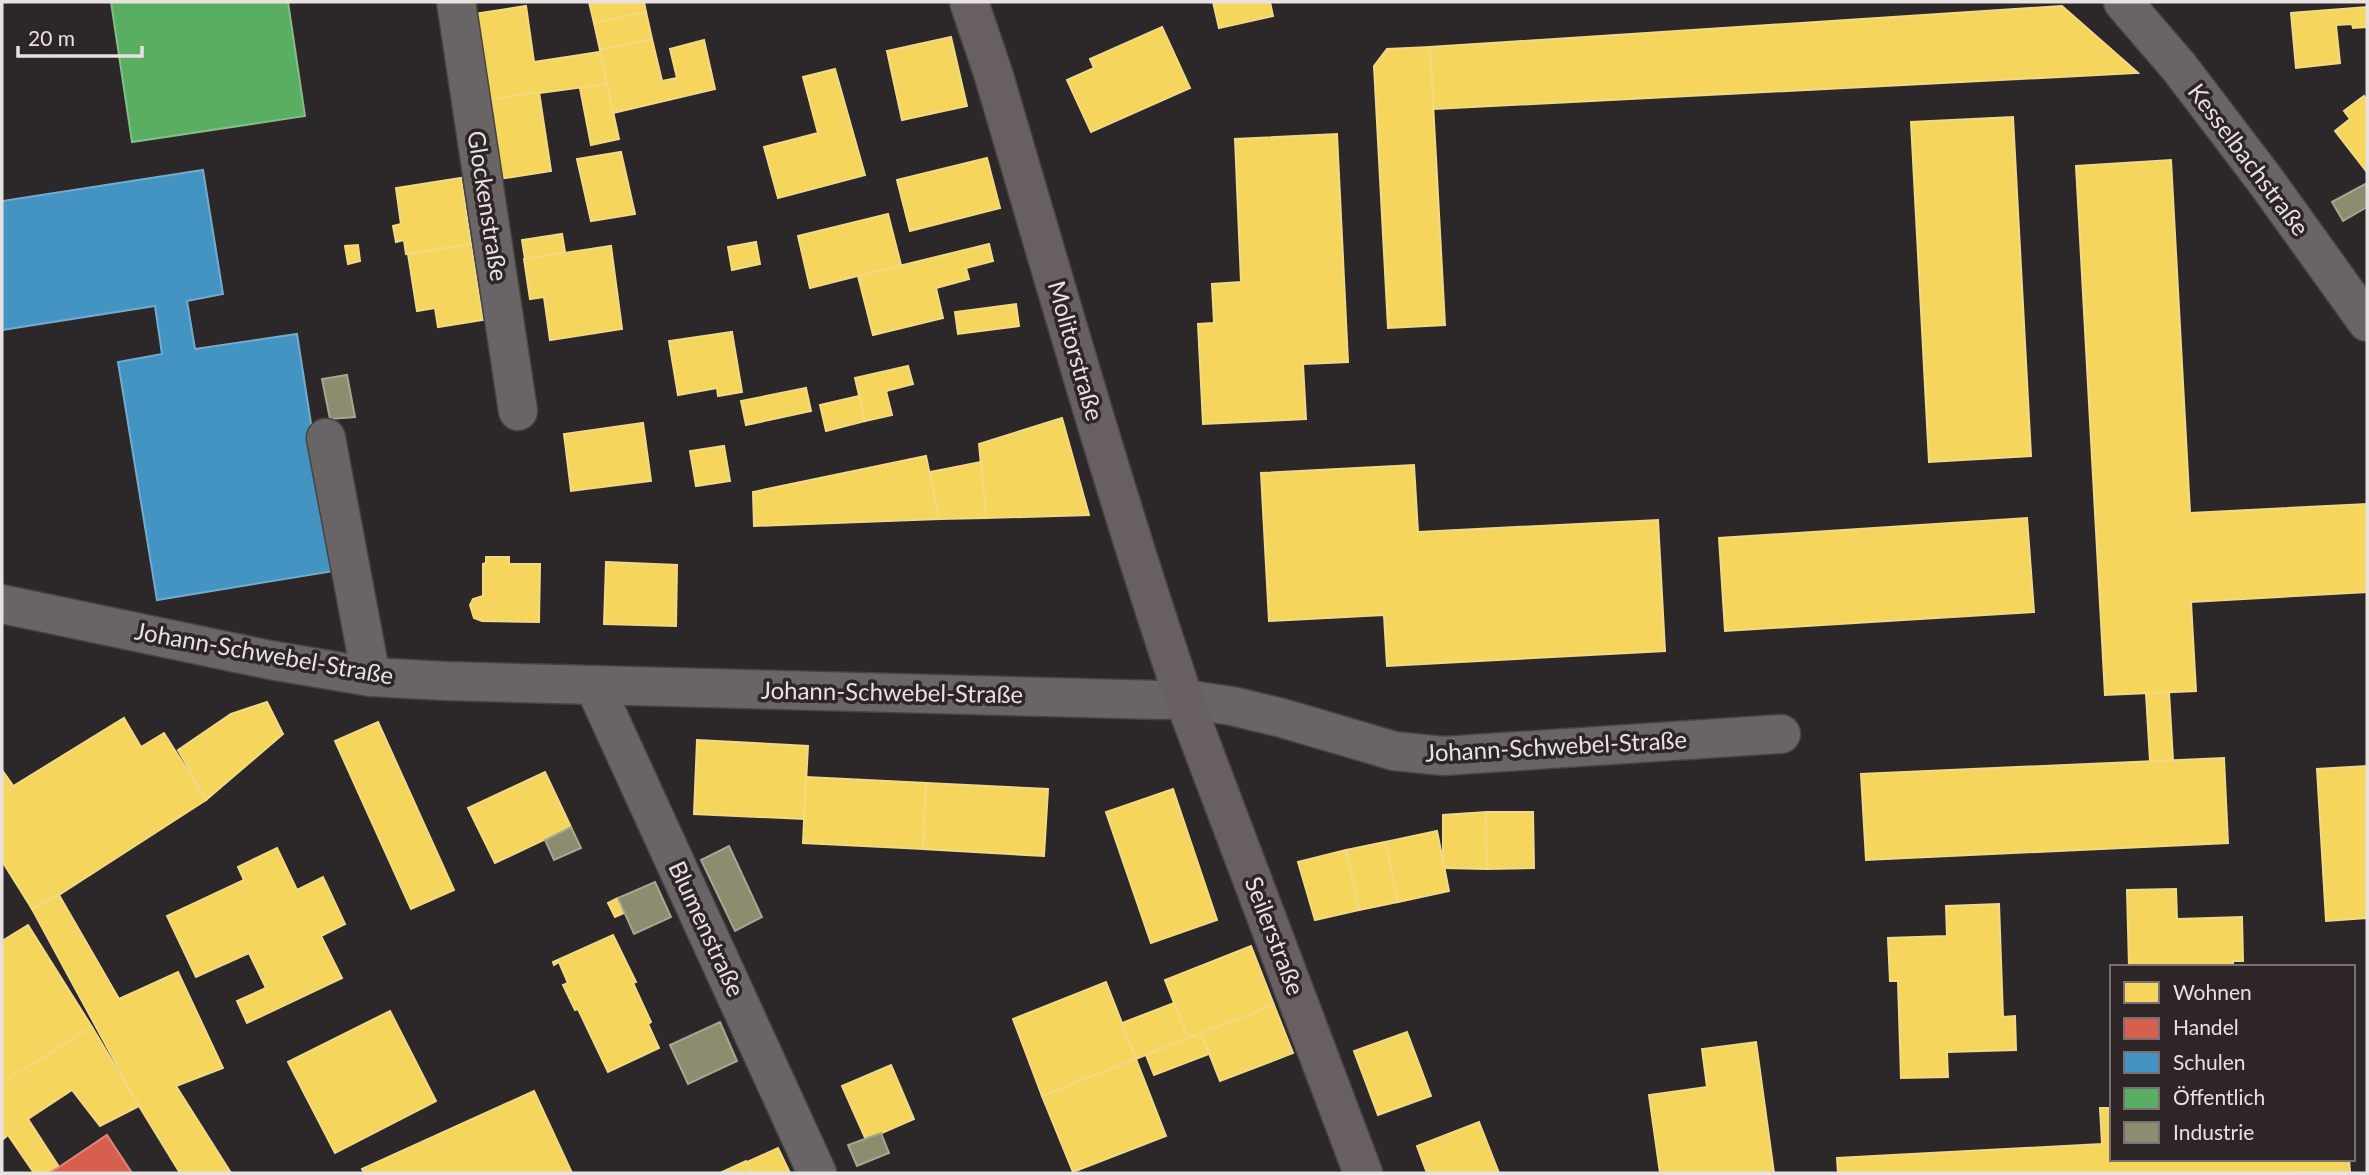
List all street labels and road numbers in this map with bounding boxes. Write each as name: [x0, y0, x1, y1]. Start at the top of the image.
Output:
street label: Kesselbachstraße: [2183, 77, 2316, 241]
street label: Glockenstraße: [462, 129, 515, 283]
street label: Molitorstraße: [1043, 277, 1110, 424]
street label: Johann-Schwebel-Straße: [133, 615, 396, 690]
street label: Johann-Schwebel-Straße: [761, 675, 1023, 708]
street label: Johann-Schwebel-Straße: [1424, 724, 1688, 767]
street label: Blumenstraße: [663, 856, 751, 1001]
street label: Seilerstraße: [1240, 872, 1311, 999]

